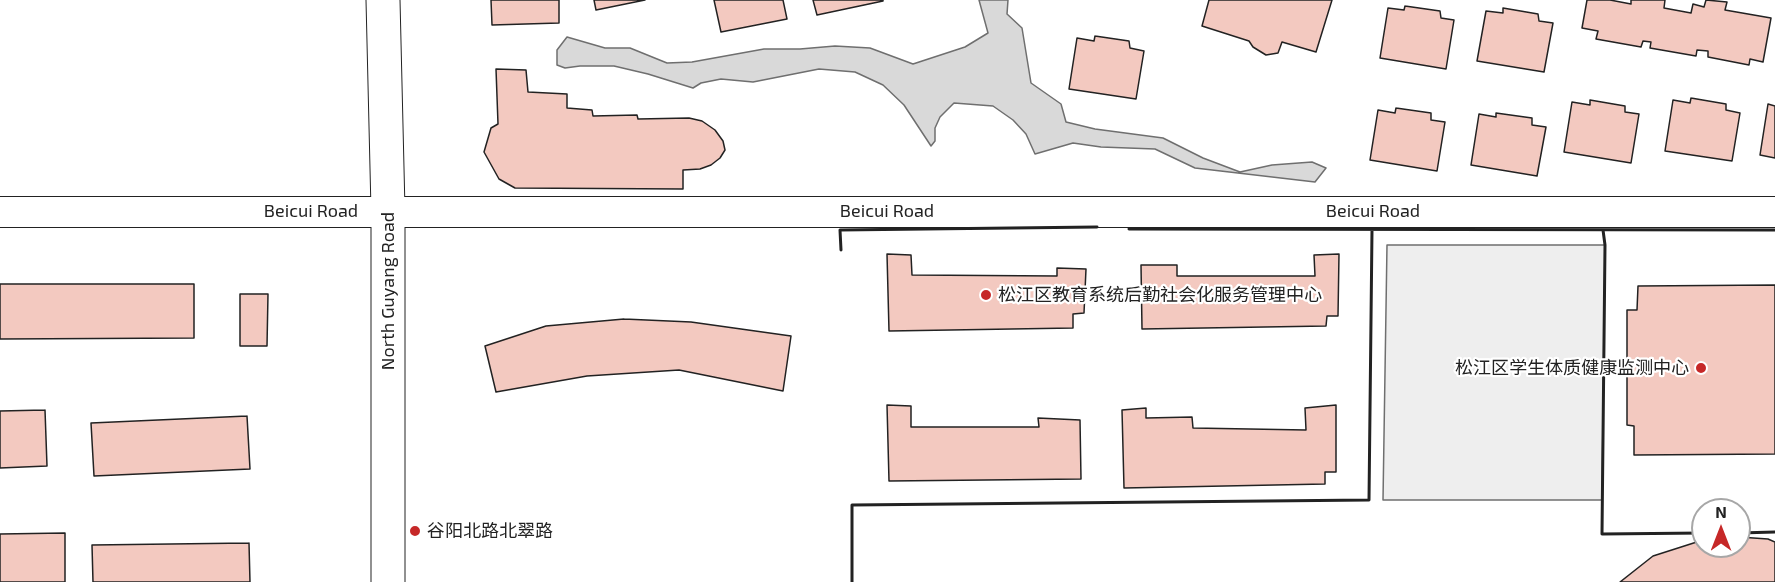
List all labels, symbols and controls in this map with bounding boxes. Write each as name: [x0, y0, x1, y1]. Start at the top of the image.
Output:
street label: Beicui Road: [264, 200, 358, 222]
street label: Beicui Road: [840, 200, 934, 222]
street label: Beicui Road: [1326, 200, 1420, 222]
street label: North Guyang Road: [377, 212, 399, 370]
place label: 松江区教育系统后勤社会化服务管理中心: [998, 284, 1322, 306]
marker: 松江区教育系统后勤社会化服务管理中心: [979, 288, 993, 302]
place label: 松江区学生体质健康监测中心: [1455, 357, 1689, 379]
marker: 松江区学生体质健康监测中心: [1694, 361, 1708, 375]
north arrow: [1691, 498, 1751, 558]
text: N: [1715, 502, 1727, 521]
place label: 谷阳北路北翠路: [427, 520, 553, 542]
marker: 谷阳北路北翠路: [408, 524, 422, 538]

